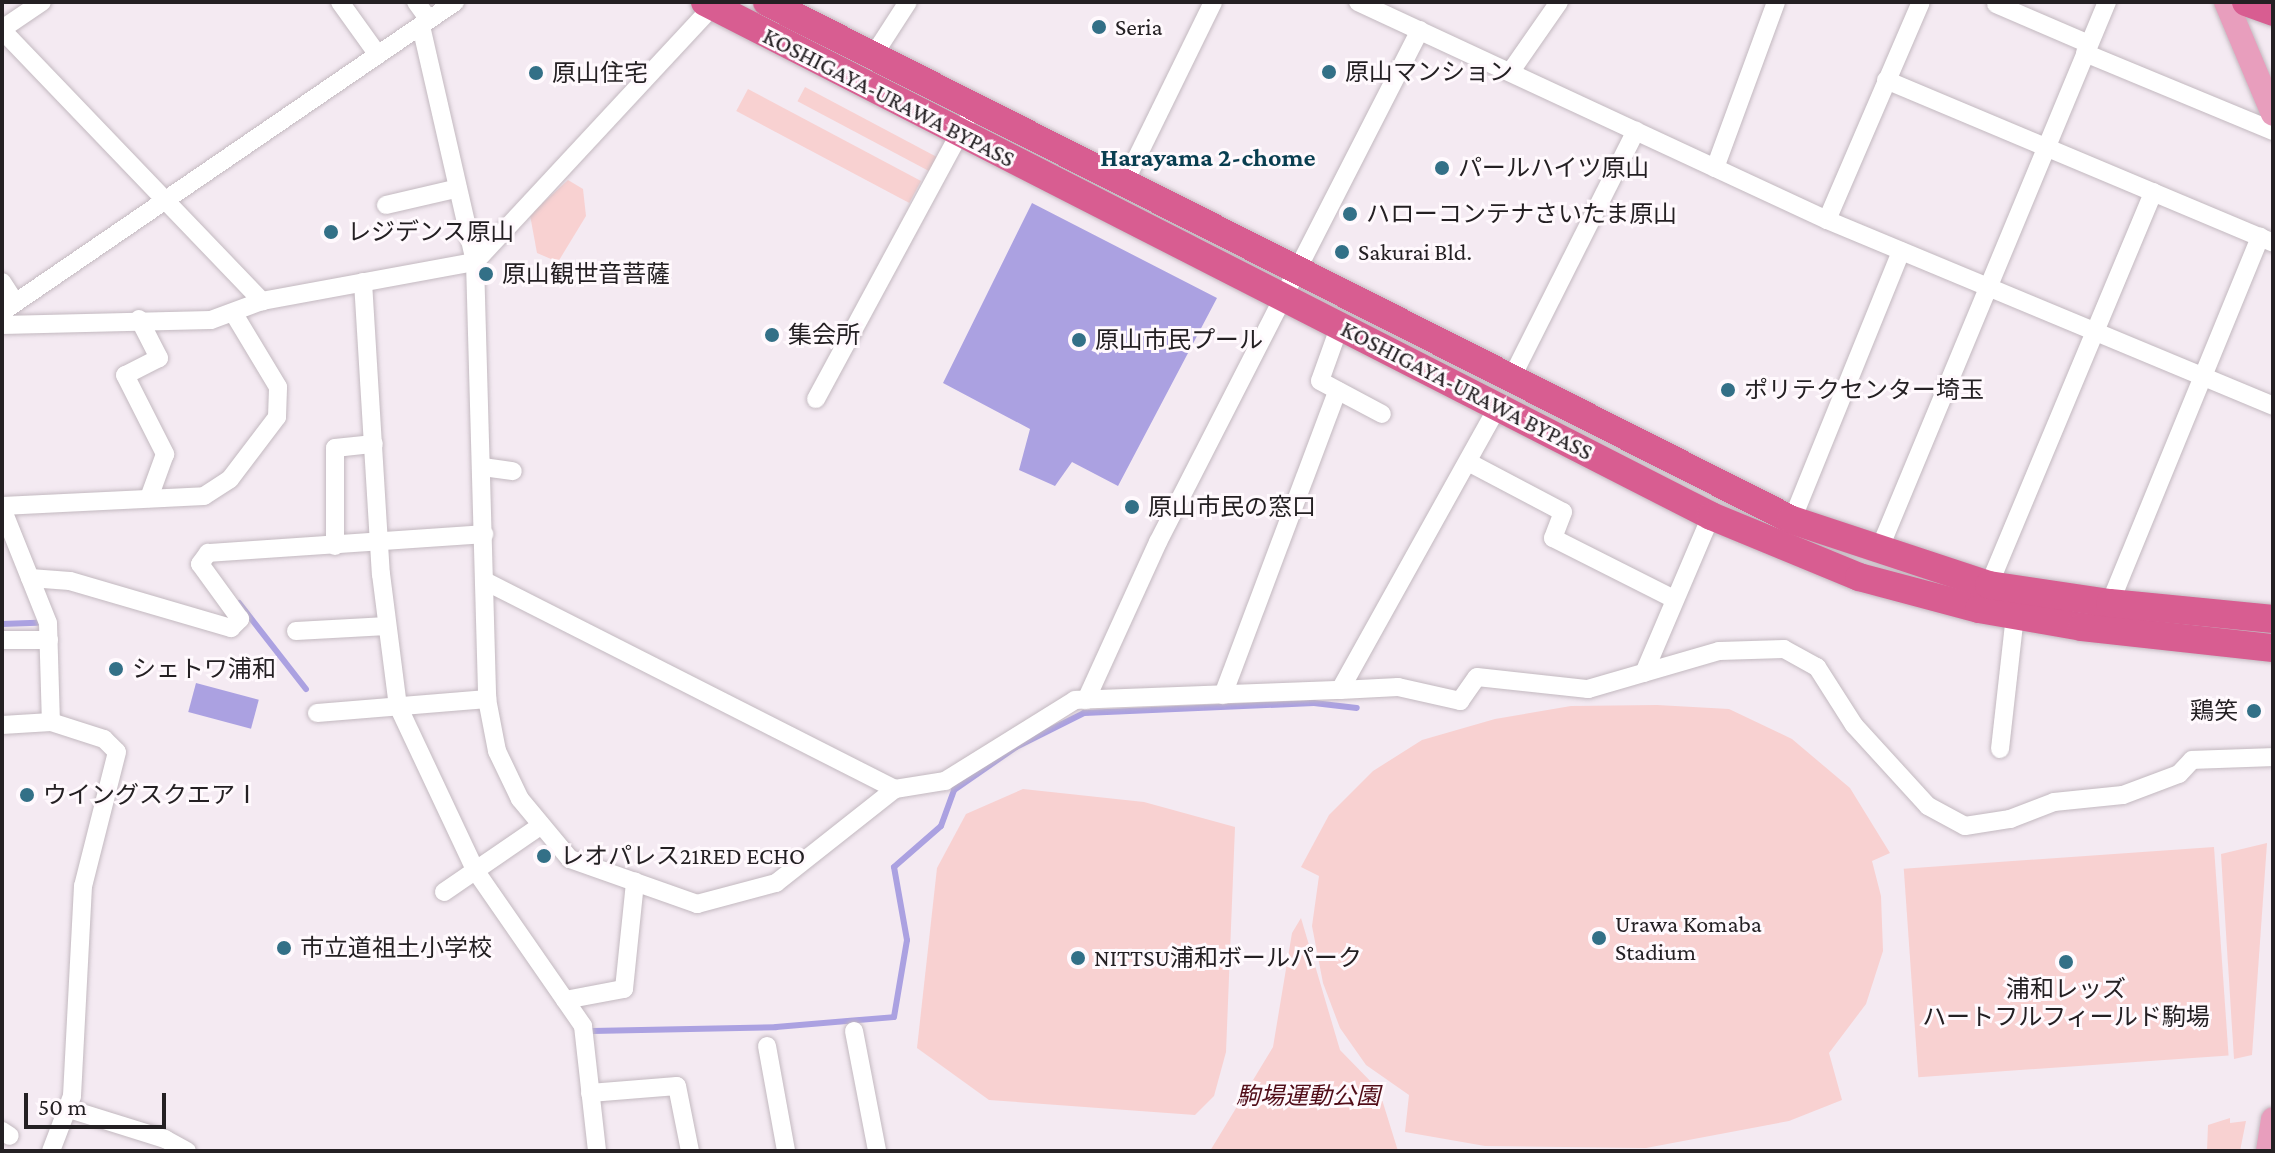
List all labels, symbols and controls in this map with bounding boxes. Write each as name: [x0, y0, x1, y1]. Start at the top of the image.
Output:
place label: Seria: [1115, 13, 1163, 41]
marker: Seria: [1090, 18, 1108, 36]
street label: KOSHIGAYA-URAWA BYPASS: [758, 21, 1020, 173]
place label: 原山マンション: [1345, 58, 1513, 86]
place label: 原山住宅: [552, 59, 648, 87]
marker: 原山マンション: [1320, 63, 1338, 81]
marker: 原山住宅: [527, 64, 545, 82]
district label: Harayama 2-chome: [1100, 142, 1316, 174]
place label: パールハイツ原山: [1458, 154, 1650, 182]
marker: パールハイツ原山: [1433, 159, 1451, 177]
place label: ハローコンテナさいたま原山: [1366, 200, 1678, 228]
marker: ハローコンテナさいたま原山: [1341, 205, 1359, 223]
place label: レジデンス原山: [347, 218, 515, 246]
marker: レジデンス原山: [322, 223, 340, 241]
place label: Sakurai Bld.: [1358, 238, 1472, 266]
marker: Sakurai Bld.: [1333, 243, 1351, 261]
place label: 原山観世音菩薩: [502, 260, 670, 288]
marker: 原山観世音菩薩: [477, 265, 495, 283]
street label: KOSHIGAYA-URAWA BYPASS: [1336, 314, 1598, 466]
place label: 集会所: [788, 321, 860, 349]
marker: 集会所: [763, 326, 781, 344]
place label: 原山市民プール: [1095, 326, 1263, 354]
marker: 原山市民プール: [1070, 331, 1088, 349]
place label: ポリテクセンター埼玉: [1744, 376, 1984, 404]
marker: ポリテクセンター埼玉: [1719, 381, 1737, 399]
place label: 原山市民の窓口: [1148, 493, 1316, 521]
marker: 原山市民の窓口: [1123, 498, 1141, 516]
place label: シェトワ浦和: [132, 655, 276, 683]
marker: シェトワ浦和: [107, 660, 125, 678]
place label: 鶏笑: [2190, 697, 2238, 725]
marker: 鶏笑: [2245, 702, 2263, 720]
place label: ウイングスクエアⅠ: [43, 781, 259, 809]
marker: ウイングスクエアⅠ: [18, 786, 36, 804]
place label: レオパレス21RED ECHO: [560, 842, 805, 870]
marker: レオパレス21RED ECHO: [535, 847, 553, 865]
place label: Urawa Komaba Stadium: [1615, 910, 1762, 966]
marker: Urawa Komaba Stadium: [1590, 929, 1608, 947]
place label: 市立道祖土小学校: [300, 934, 492, 962]
marker: 市立道祖土小学校: [275, 939, 293, 957]
place label: NITTSU浦和ボールパーク: [1094, 944, 1362, 972]
marker: NITTSU浦和ボールパーク: [1069, 949, 1087, 967]
marker: 浦和レッズ ハートフルフィールド駒場: [2057, 953, 2075, 971]
place label: 浦和レッズ ハートフルフィールド駒場: [1922, 975, 2210, 1031]
scale bar: [28, 1077, 170, 1127]
park label: 駒場運動公園: [1236, 1082, 1380, 1110]
text: 50 m: [38, 1093, 87, 1120]

